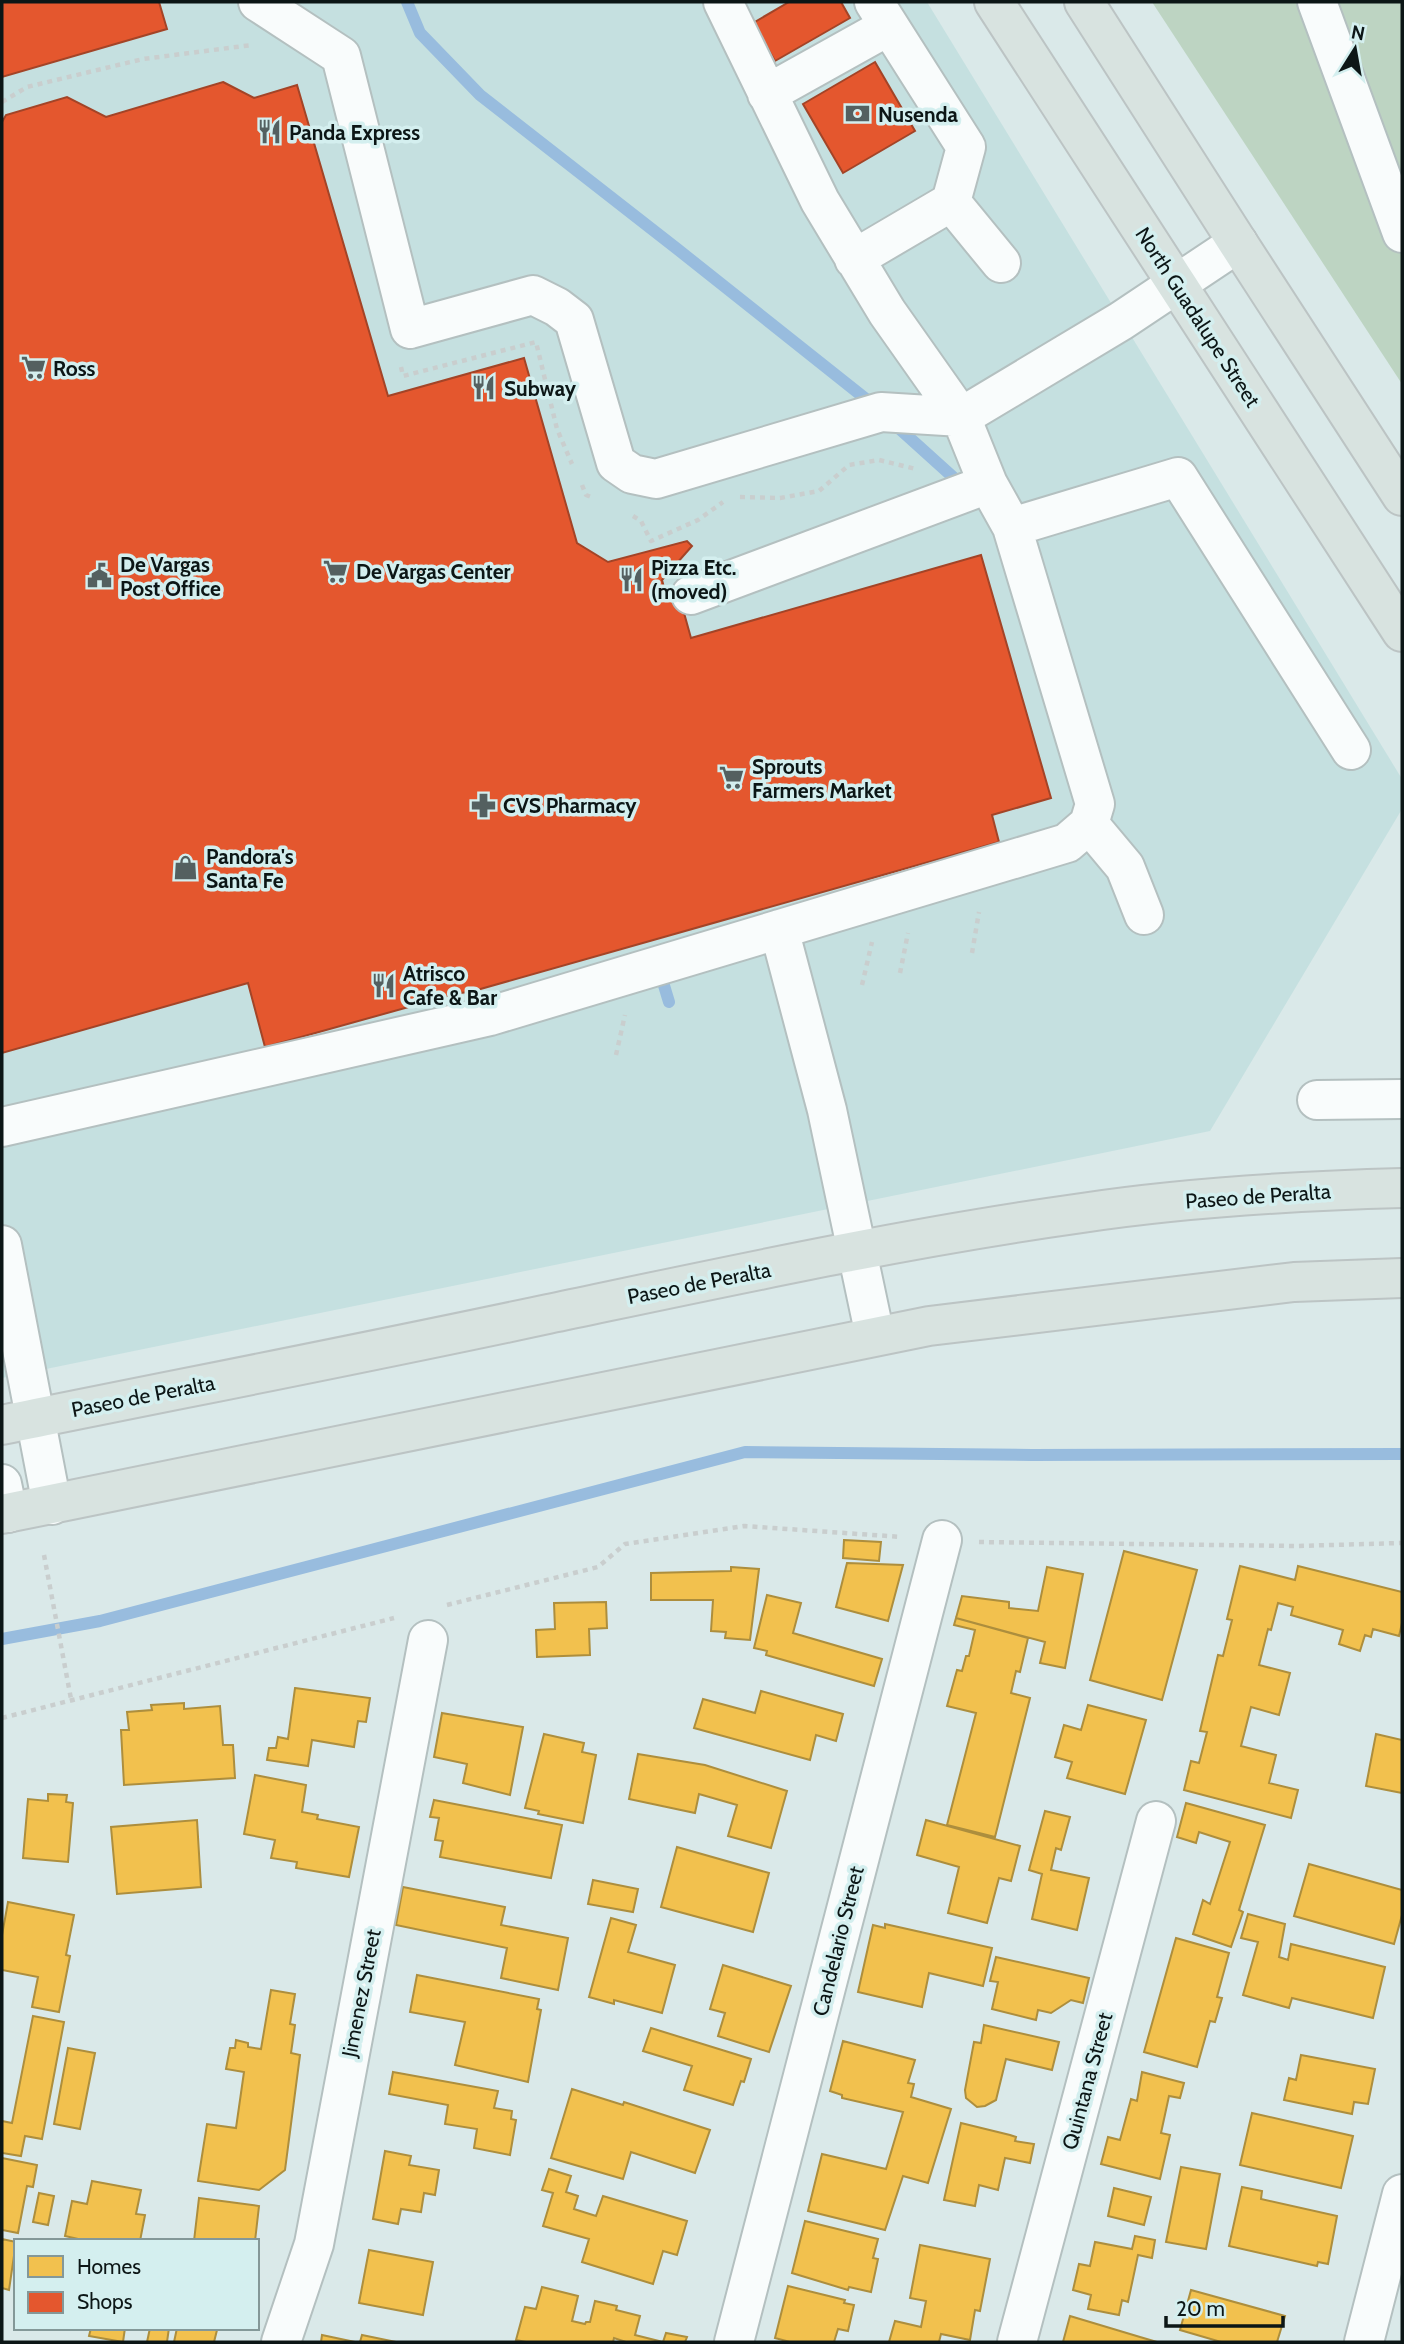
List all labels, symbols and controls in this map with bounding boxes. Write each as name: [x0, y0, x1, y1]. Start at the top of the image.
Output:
north arrow: [1320, 14, 1390, 84]
text: N: [1349, 20, 1367, 45]
bank icon: Nusenda: [844, 100, 872, 128]
place label: Nusenda: [878, 102, 958, 127]
restaurant icon: Panda Express: [255, 118, 283, 146]
place label: Panda Express: [289, 120, 420, 145]
street label: North Guadalupe Street: [1130, 222, 1266, 412]
supermarket icon: Ross: [19, 354, 47, 382]
place label: Ross: [53, 356, 96, 381]
restaurant icon: Subway: [470, 374, 498, 402]
place label: Subway: [504, 376, 577, 401]
place label: De Vargas Post Office: [120, 552, 221, 601]
place label: Pizza Etc. (moved): [651, 555, 737, 604]
supermarket icon: De Vargas Center: [322, 557, 350, 585]
place label: De Vargas Center: [356, 559, 510, 584]
public building icon: De Vargas Post Office: [86, 562, 114, 590]
restaurant icon: Pizza Etc. (moved): [617, 565, 645, 593]
place label: Sprouts Farmers Market: [752, 754, 892, 803]
supermarket icon: Sprouts Farmers Market: [718, 764, 746, 792]
pharmacy icon: CVS Pharmacy: [469, 791, 497, 819]
place label: CVS Pharmacy: [503, 793, 637, 818]
place label: Pandora's Santa Fe: [206, 844, 294, 893]
shop icon: Pandora's Santa Fe: [172, 854, 200, 882]
place label: Atrisco Cafe & Bar: [403, 961, 497, 1010]
restaurant icon: Atrisco Cafe & Bar: [369, 971, 397, 999]
street label: Paseo de Peralta: [1184, 1178, 1332, 1214]
street label: Paseo de Peralta: [625, 1257, 773, 1309]
street label: Paseo de Peralta: [69, 1370, 217, 1422]
street label: Candelario Street: [807, 1863, 869, 2019]
street label: Jimenez Street: [336, 1927, 386, 2060]
street label: Quintana Street: [1057, 2010, 1117, 2152]
legend: [14, 2239, 259, 2330]
text: Homes: [77, 2254, 141, 2279]
scale bar: [1166, 2284, 1283, 2328]
text: Shops: [77, 2289, 133, 2314]
text: 20 m: [1176, 2296, 1225, 2321]

